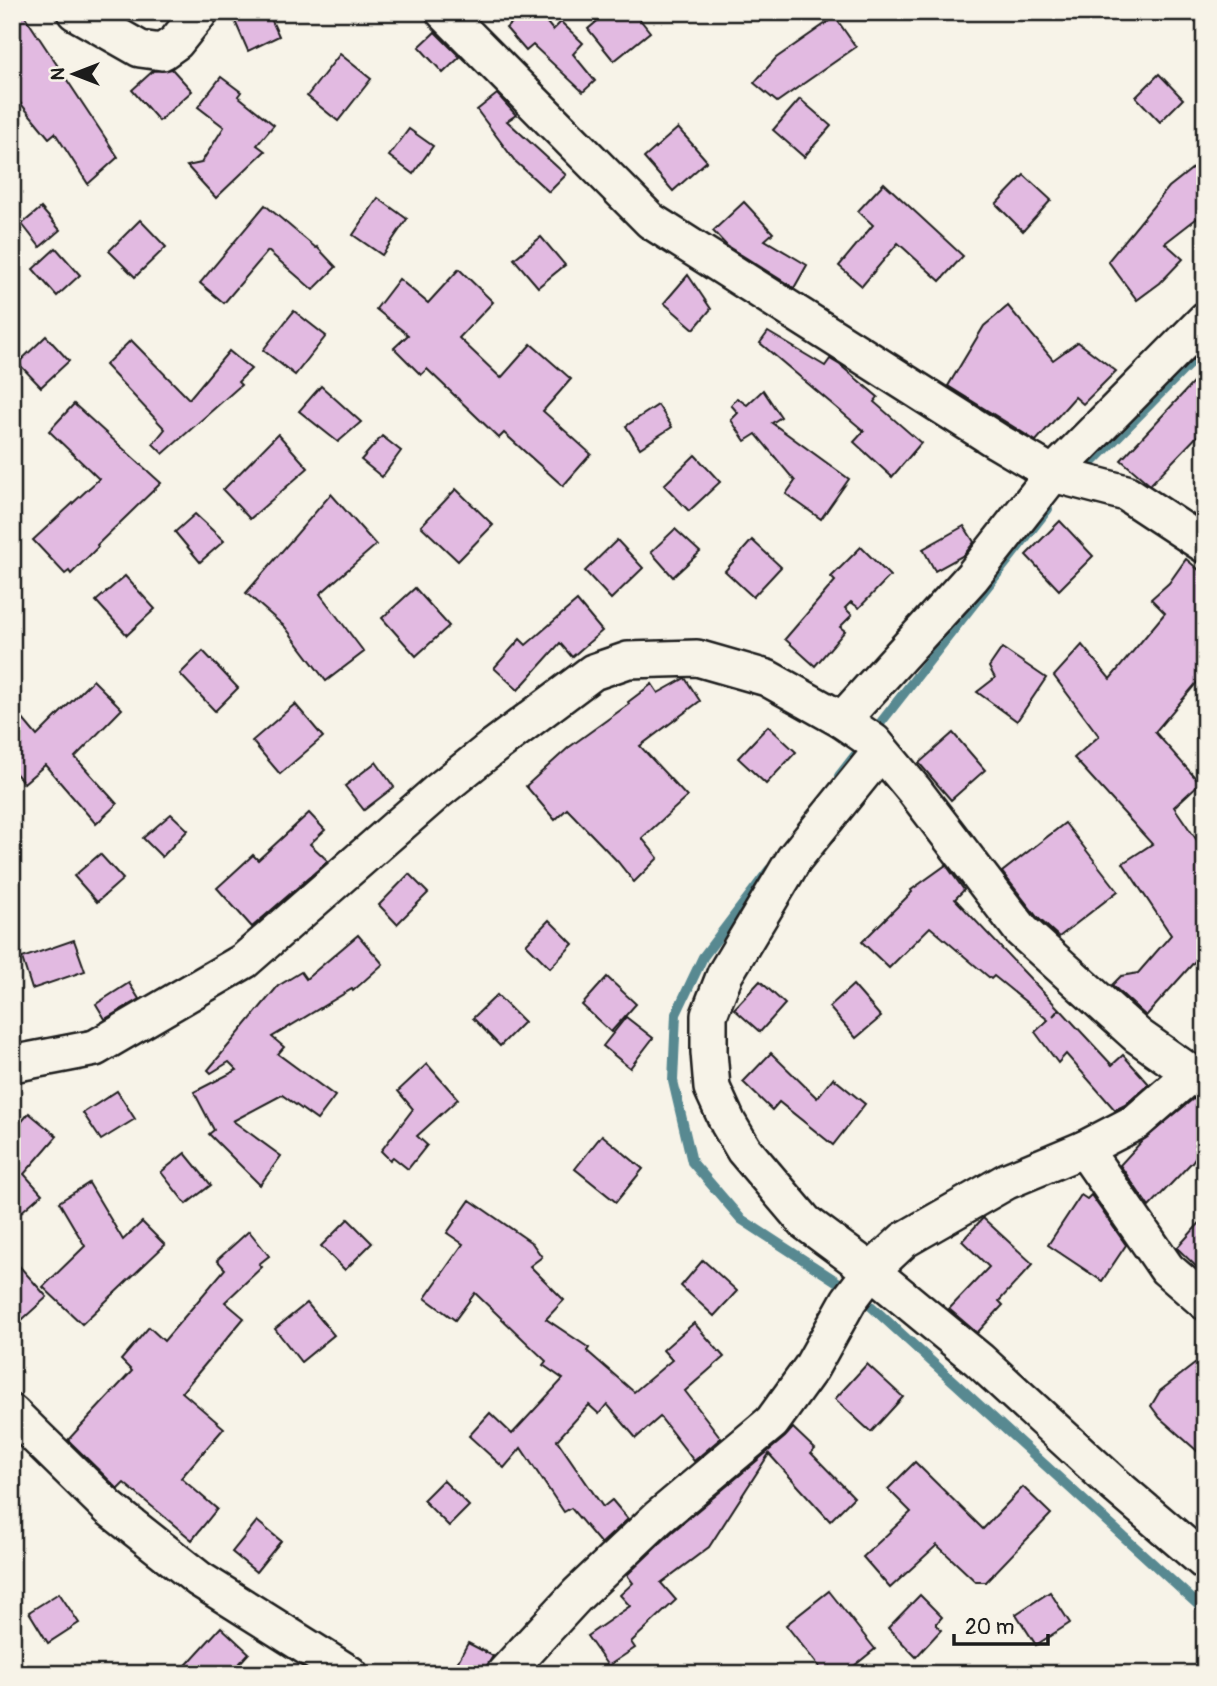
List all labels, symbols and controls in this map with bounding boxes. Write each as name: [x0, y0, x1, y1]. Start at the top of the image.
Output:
north arrow: [38, 38, 108, 108]
text: N: [46, 67, 70, 80]
scale bar: [954, 1602, 1049, 1646]
text: 20 m: [965, 1614, 1014, 1641]

